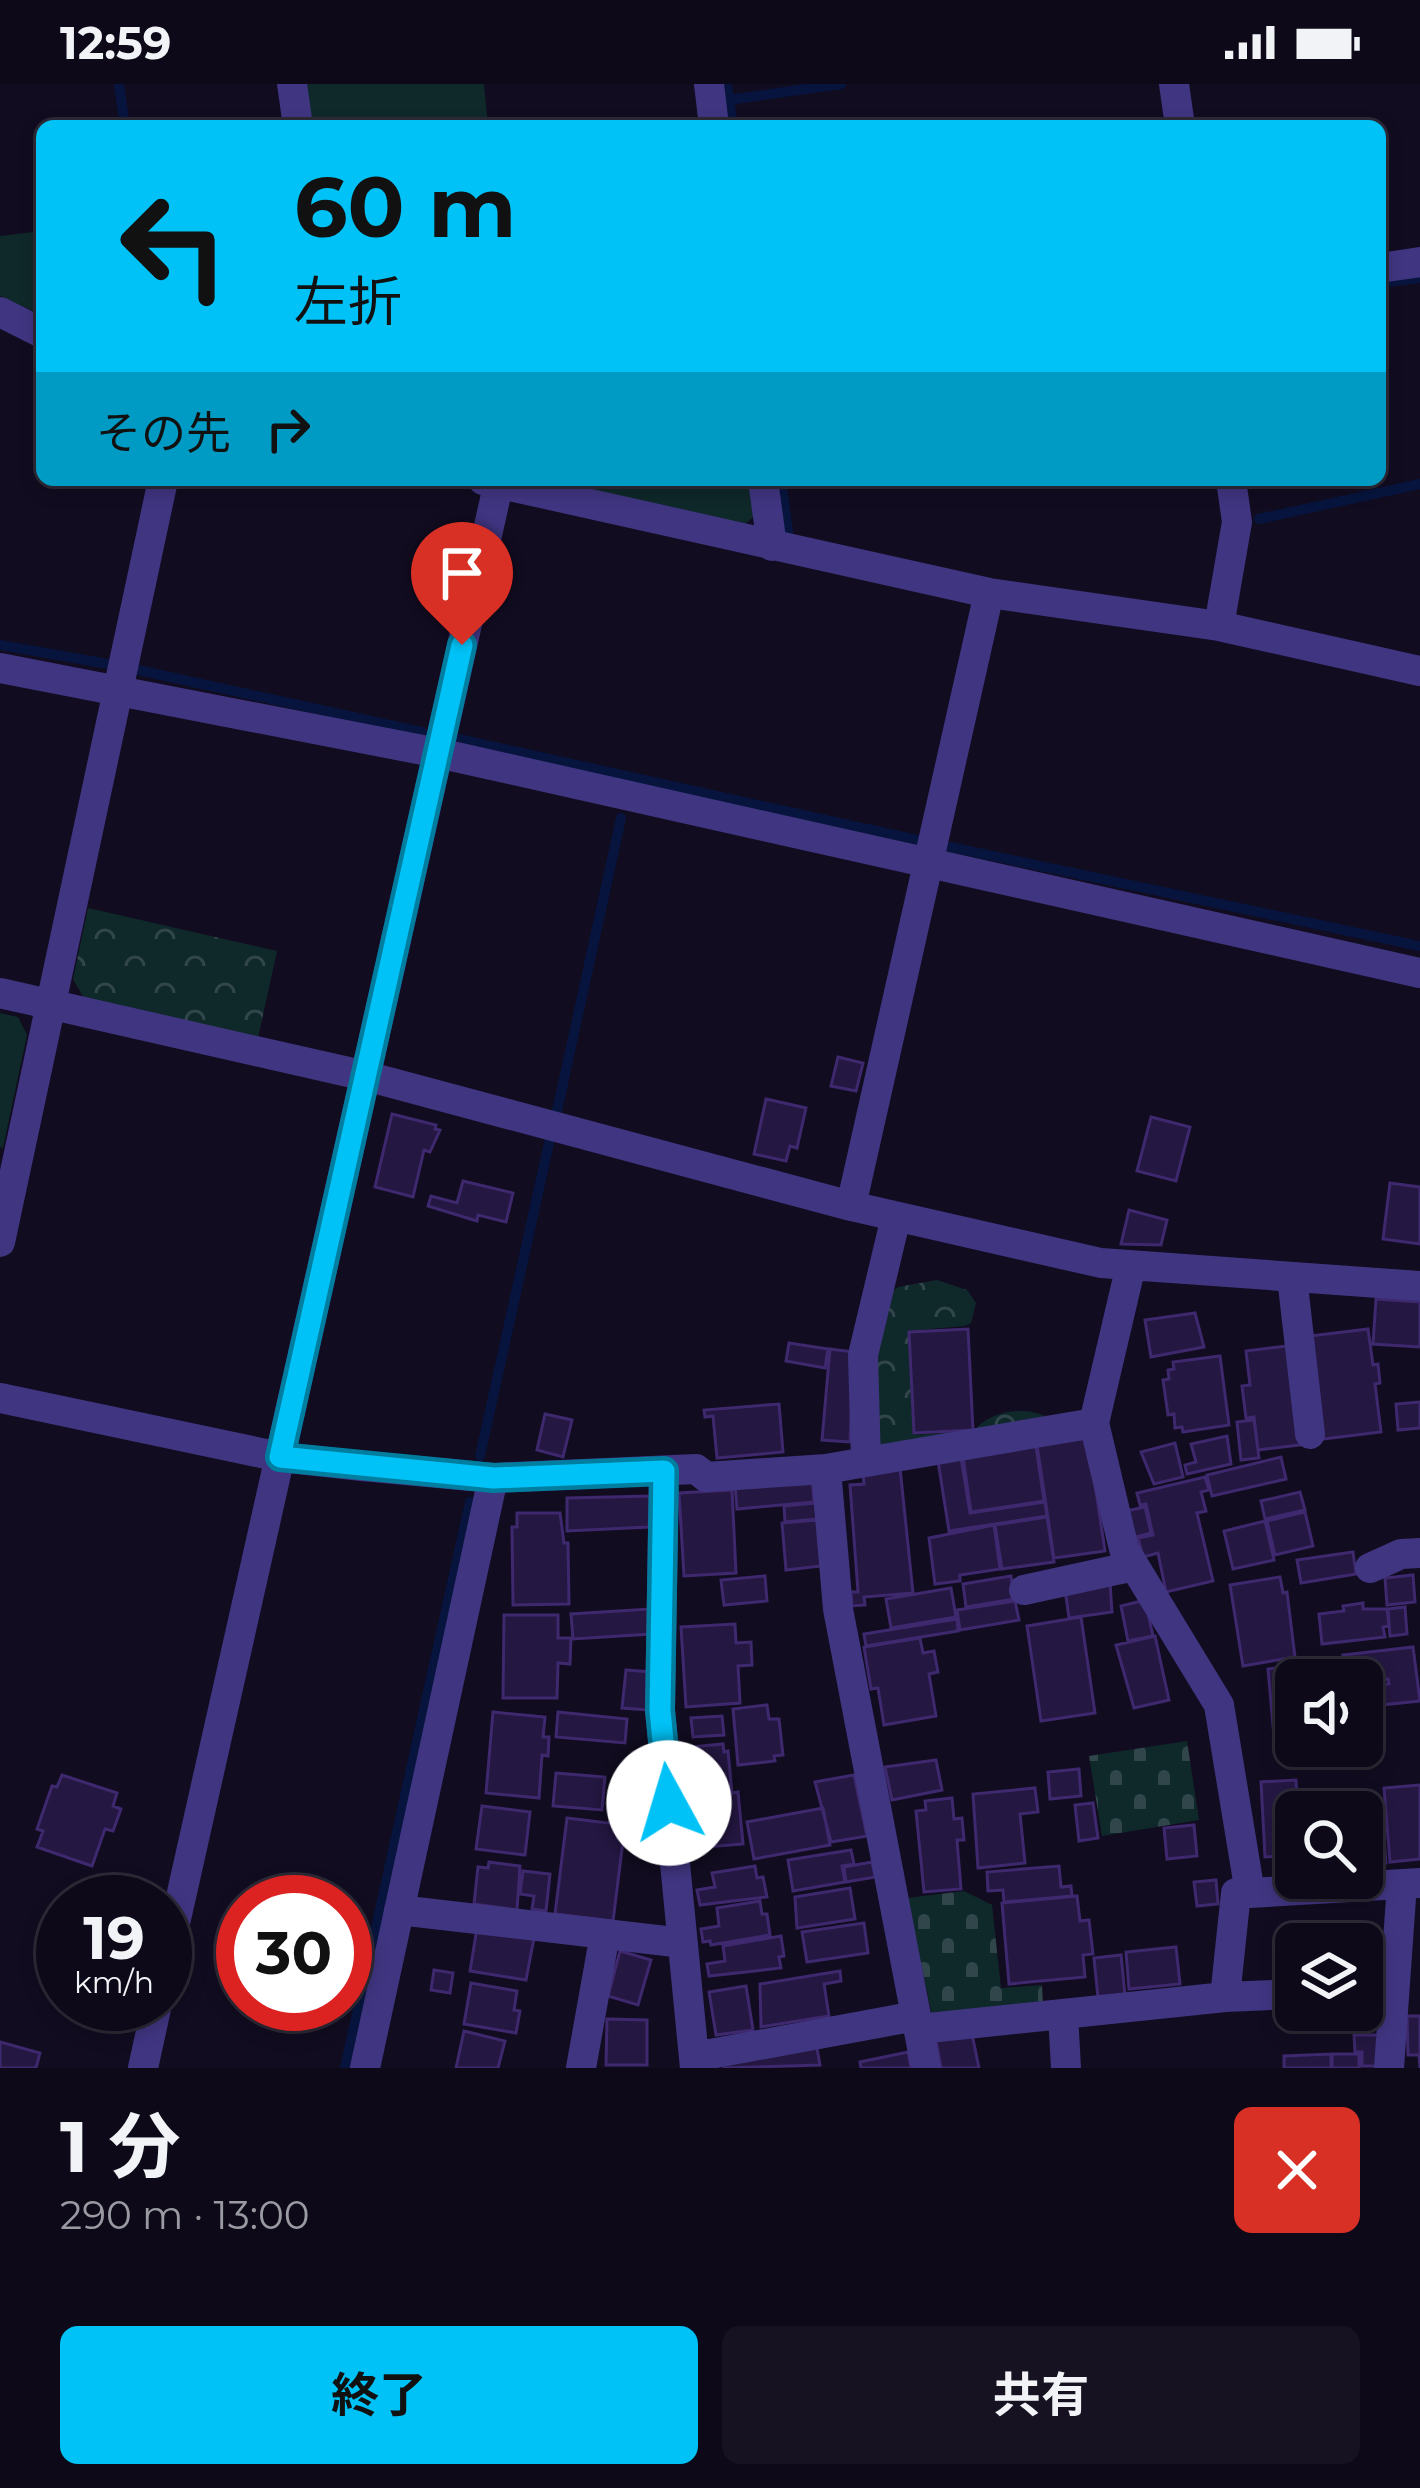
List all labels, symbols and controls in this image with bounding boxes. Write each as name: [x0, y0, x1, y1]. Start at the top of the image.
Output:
text: 12:59: [60, 15, 171, 70]
text: 60 m: [294, 156, 516, 258]
icon: left: [96, 168, 252, 324]
text: 左折: [294, 269, 402, 335]
icon: right: [255, 396, 321, 462]
text: その先: [96, 405, 231, 460]
pin: [411, 522, 513, 645]
icon: arrive: [429, 540, 495, 606]
map controls: [1275, 1659, 1383, 2031]
button: sound: [1275, 1659, 1383, 1767]
position arrow: [606, 1740, 732, 1866]
button: search: [1275, 1791, 1383, 1899]
speed limit sign: 30: [216, 1875, 372, 2031]
text: 19: [83, 1901, 145, 1974]
button: layers: [1275, 1923, 1383, 2031]
text: km/h: [74, 1964, 154, 2001]
text: 1 分: [60, 2102, 181, 2190]
button: close: [1234, 2107, 1360, 2233]
text: 290 m · 13:00: [60, 2191, 310, 2239]
button: 終了: [60, 2326, 698, 2464]
button: 共有: [722, 2326, 1360, 2464]

